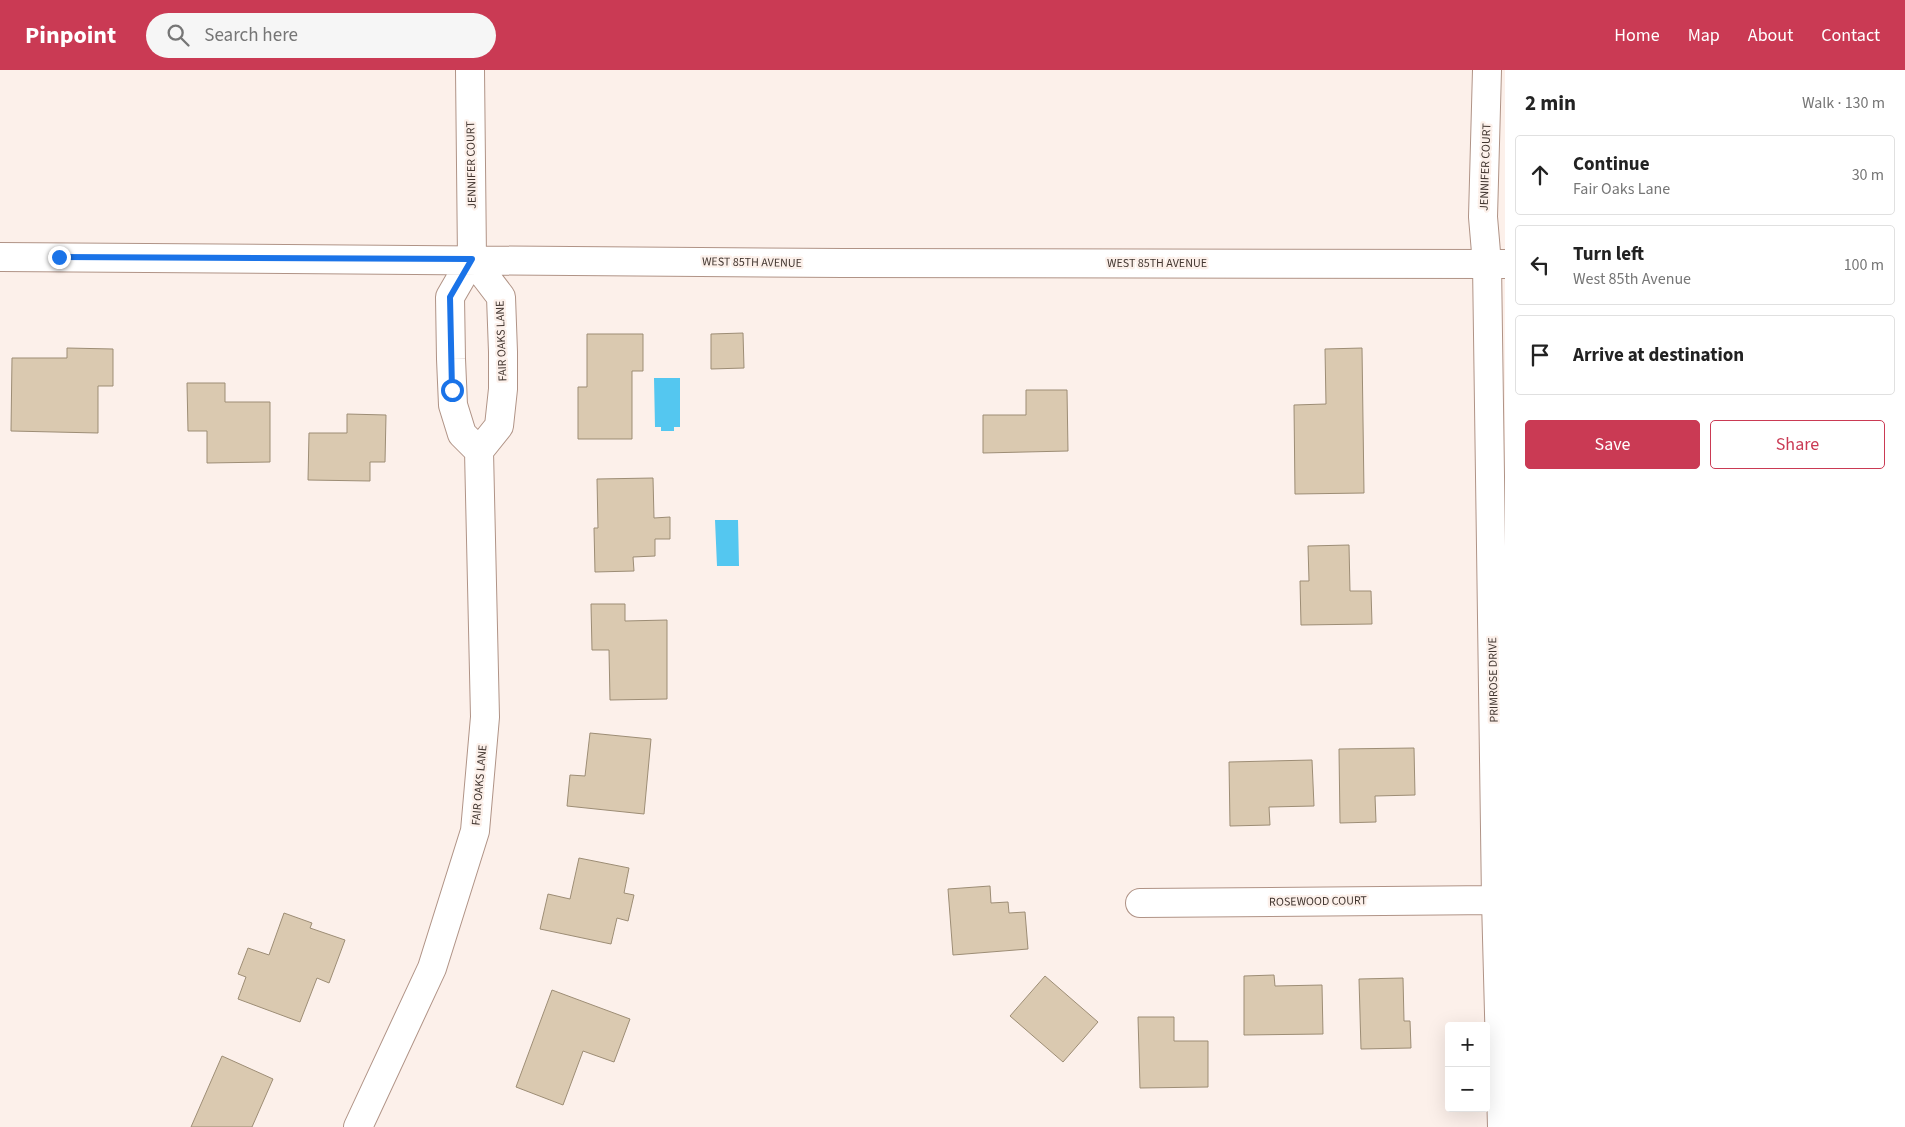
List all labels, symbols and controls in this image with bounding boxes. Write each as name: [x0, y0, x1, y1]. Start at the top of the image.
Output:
search box: [146, 13, 496, 58]
text: Pinpoint: [25, 18, 116, 53]
icon: search: [164, 21, 192, 49]
text: Search here: [204, 22, 298, 49]
text: Home: [1614, 23, 1660, 48]
text: Map: [1688, 23, 1720, 48]
text: About: [1748, 23, 1793, 48]
text: Contact: [1821, 23, 1880, 48]
text: 2 min: [1525, 88, 1576, 118]
text: Walk · 130 m: [1802, 92, 1885, 114]
street label: JENNIFER COURT: [462, 121, 481, 209]
street label: JENNIFER COURT: [1475, 122, 1496, 211]
text: Continue: [1573, 151, 1650, 178]
icon: ahead: [1526, 161, 1554, 189]
text: 30 m: [1852, 164, 1884, 186]
text: Fair Oaks Lane: [1573, 178, 1670, 200]
text: Turn left: [1573, 241, 1644, 268]
route end: [48, 246, 71, 269]
icon: left: [1526, 251, 1554, 279]
street label: WEST 85TH AVENUE: [702, 253, 802, 272]
text: 100 m: [1844, 254, 1884, 276]
street label: WEST 85TH AVENUE: [1107, 255, 1207, 272]
text: West 85th Avenue: [1573, 268, 1691, 290]
street label: FAIR OAKS LANE: [492, 300, 511, 382]
icon: arrive: [1526, 341, 1554, 369]
text: Arrive at destination: [1573, 342, 1744, 369]
route start: [441, 379, 464, 402]
button: Save: [1525, 420, 1700, 469]
button: Share: [1710, 420, 1885, 469]
street label: PRIMROSE DRIVE: [1484, 637, 1503, 723]
street label: FAIR OAKS LANE: [468, 744, 491, 826]
street label: ROSEWOOD COURT: [1269, 892, 1368, 911]
map controls: [1445, 1022, 1490, 1112]
button: +: [1445, 1022, 1490, 1067]
button: −: [1445, 1067, 1490, 1112]

